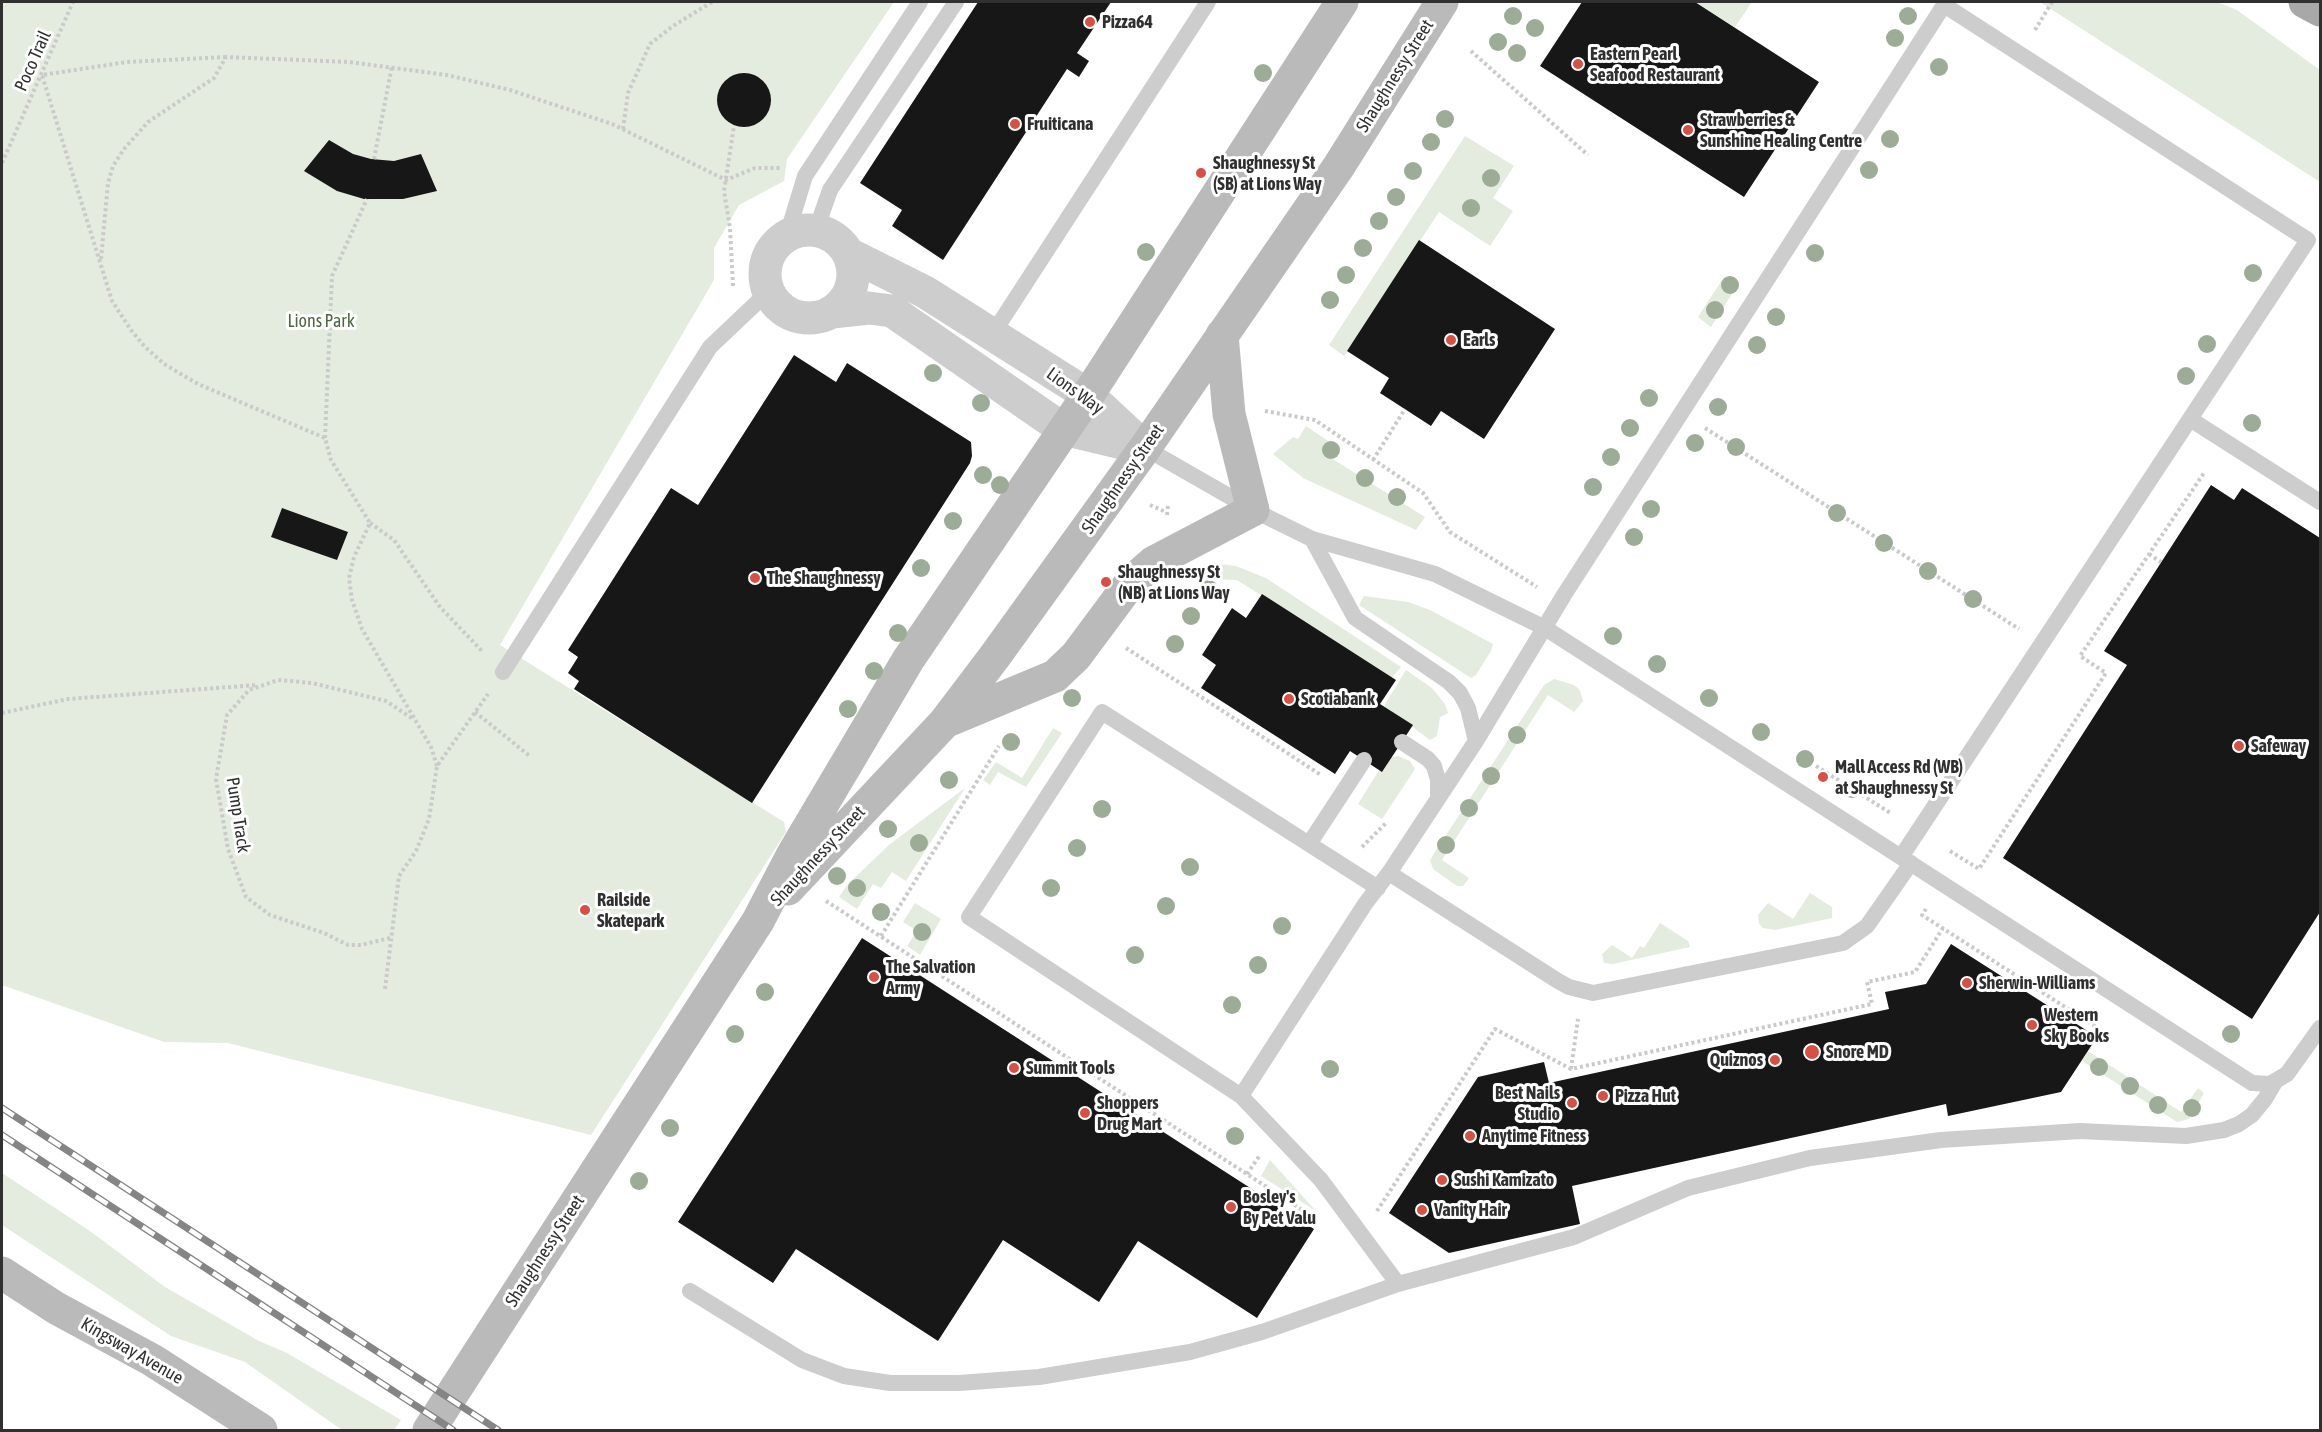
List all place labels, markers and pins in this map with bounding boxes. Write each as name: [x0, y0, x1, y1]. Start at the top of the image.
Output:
place label: Pizza64: [1102, 11, 1153, 33]
marker: Pizza64: [1083, 15, 1097, 29]
place label: Eastern Pearl Seafood Restaurant: [1590, 43, 1720, 86]
marker: Eastern Pearl Seafood Restaurant: [1571, 57, 1585, 71]
place label: Strawberries & Sunshine Healing Centre: [1700, 109, 1862, 152]
place label: Fruiticana: [1027, 113, 1093, 135]
marker: Fruiticana: [1008, 117, 1022, 131]
marker: Strawberries & Sunshine Healing Centre: [1681, 123, 1695, 137]
place label: Shaughnessy St (SB) at Lions Way: [1213, 152, 1322, 195]
marker: Shaughnessy St (SB) at Lions Way: [1194, 166, 1208, 180]
place label: Earls: [1463, 329, 1495, 351]
marker: Earls: [1444, 333, 1458, 347]
place label: Shaughnessy St (NB) at Lions Way: [1118, 561, 1230, 604]
place label: The Shaughnessy: [767, 567, 881, 589]
marker: The Shaughnessy: [748, 571, 762, 585]
marker: Shaughnessy St (NB) at Lions Way: [1099, 575, 1113, 589]
place label: Scotiabank: [1301, 688, 1375, 710]
marker: Scotiabank: [1282, 692, 1296, 706]
place label: Safeway: [2251, 735, 2306, 757]
marker: Safeway: [2232, 739, 2246, 753]
place label: Mall Access Rd (WB) at Shaughnessy St: [1835, 756, 1963, 798]
marker: Mall Access Rd (WB) at Shaughnessy St: [1816, 770, 1830, 784]
place label: Railside Skatepark: [597, 889, 664, 932]
marker: Railside Skatepark: [578, 903, 592, 917]
place label: The Salvation Army: [886, 956, 976, 998]
marker: The Salvation Army: [867, 970, 881, 984]
place label: Sherwin-Williams: [1979, 972, 2095, 994]
marker: Sherwin-Williams: [1960, 976, 1974, 990]
place label: Western Sky Books: [2044, 1004, 2109, 1046]
marker: Western Sky Books: [2025, 1018, 2039, 1032]
place label: Snore MD: [1826, 1041, 1889, 1063]
marker: Snore MD: [1803, 1043, 1821, 1061]
place label: Quiznos: [1710, 1049, 1763, 1071]
marker: Quiznos: [1768, 1053, 1782, 1067]
place label: Summit Tools: [1026, 1057, 1115, 1079]
marker: Summit Tools: [1007, 1061, 1021, 1075]
place label: Best Nails Studio: [1495, 1082, 1560, 1124]
place label: Pizza Hut: [1615, 1085, 1676, 1107]
marker: Pizza Hut: [1596, 1089, 1610, 1103]
place label: Shoppers Drug Mart: [1097, 1092, 1162, 1134]
marker: Best Nails Studio: [1565, 1096, 1579, 1110]
marker: Shoppers Drug Mart: [1078, 1106, 1092, 1120]
place label: Anytime Fitness: [1482, 1125, 1586, 1147]
marker: Anytime Fitness: [1463, 1129, 1477, 1143]
place label: Sushi Kamizato: [1454, 1169, 1554, 1191]
marker: Sushi Kamizato: [1435, 1173, 1449, 1187]
place label: Bosley's By Pet Valu: [1243, 1186, 1316, 1228]
place label: Vanity Hair: [1434, 1199, 1507, 1221]
marker: Bosley's By Pet Valu: [1224, 1200, 1238, 1214]
marker: Vanity Hair: [1415, 1203, 1429, 1217]

